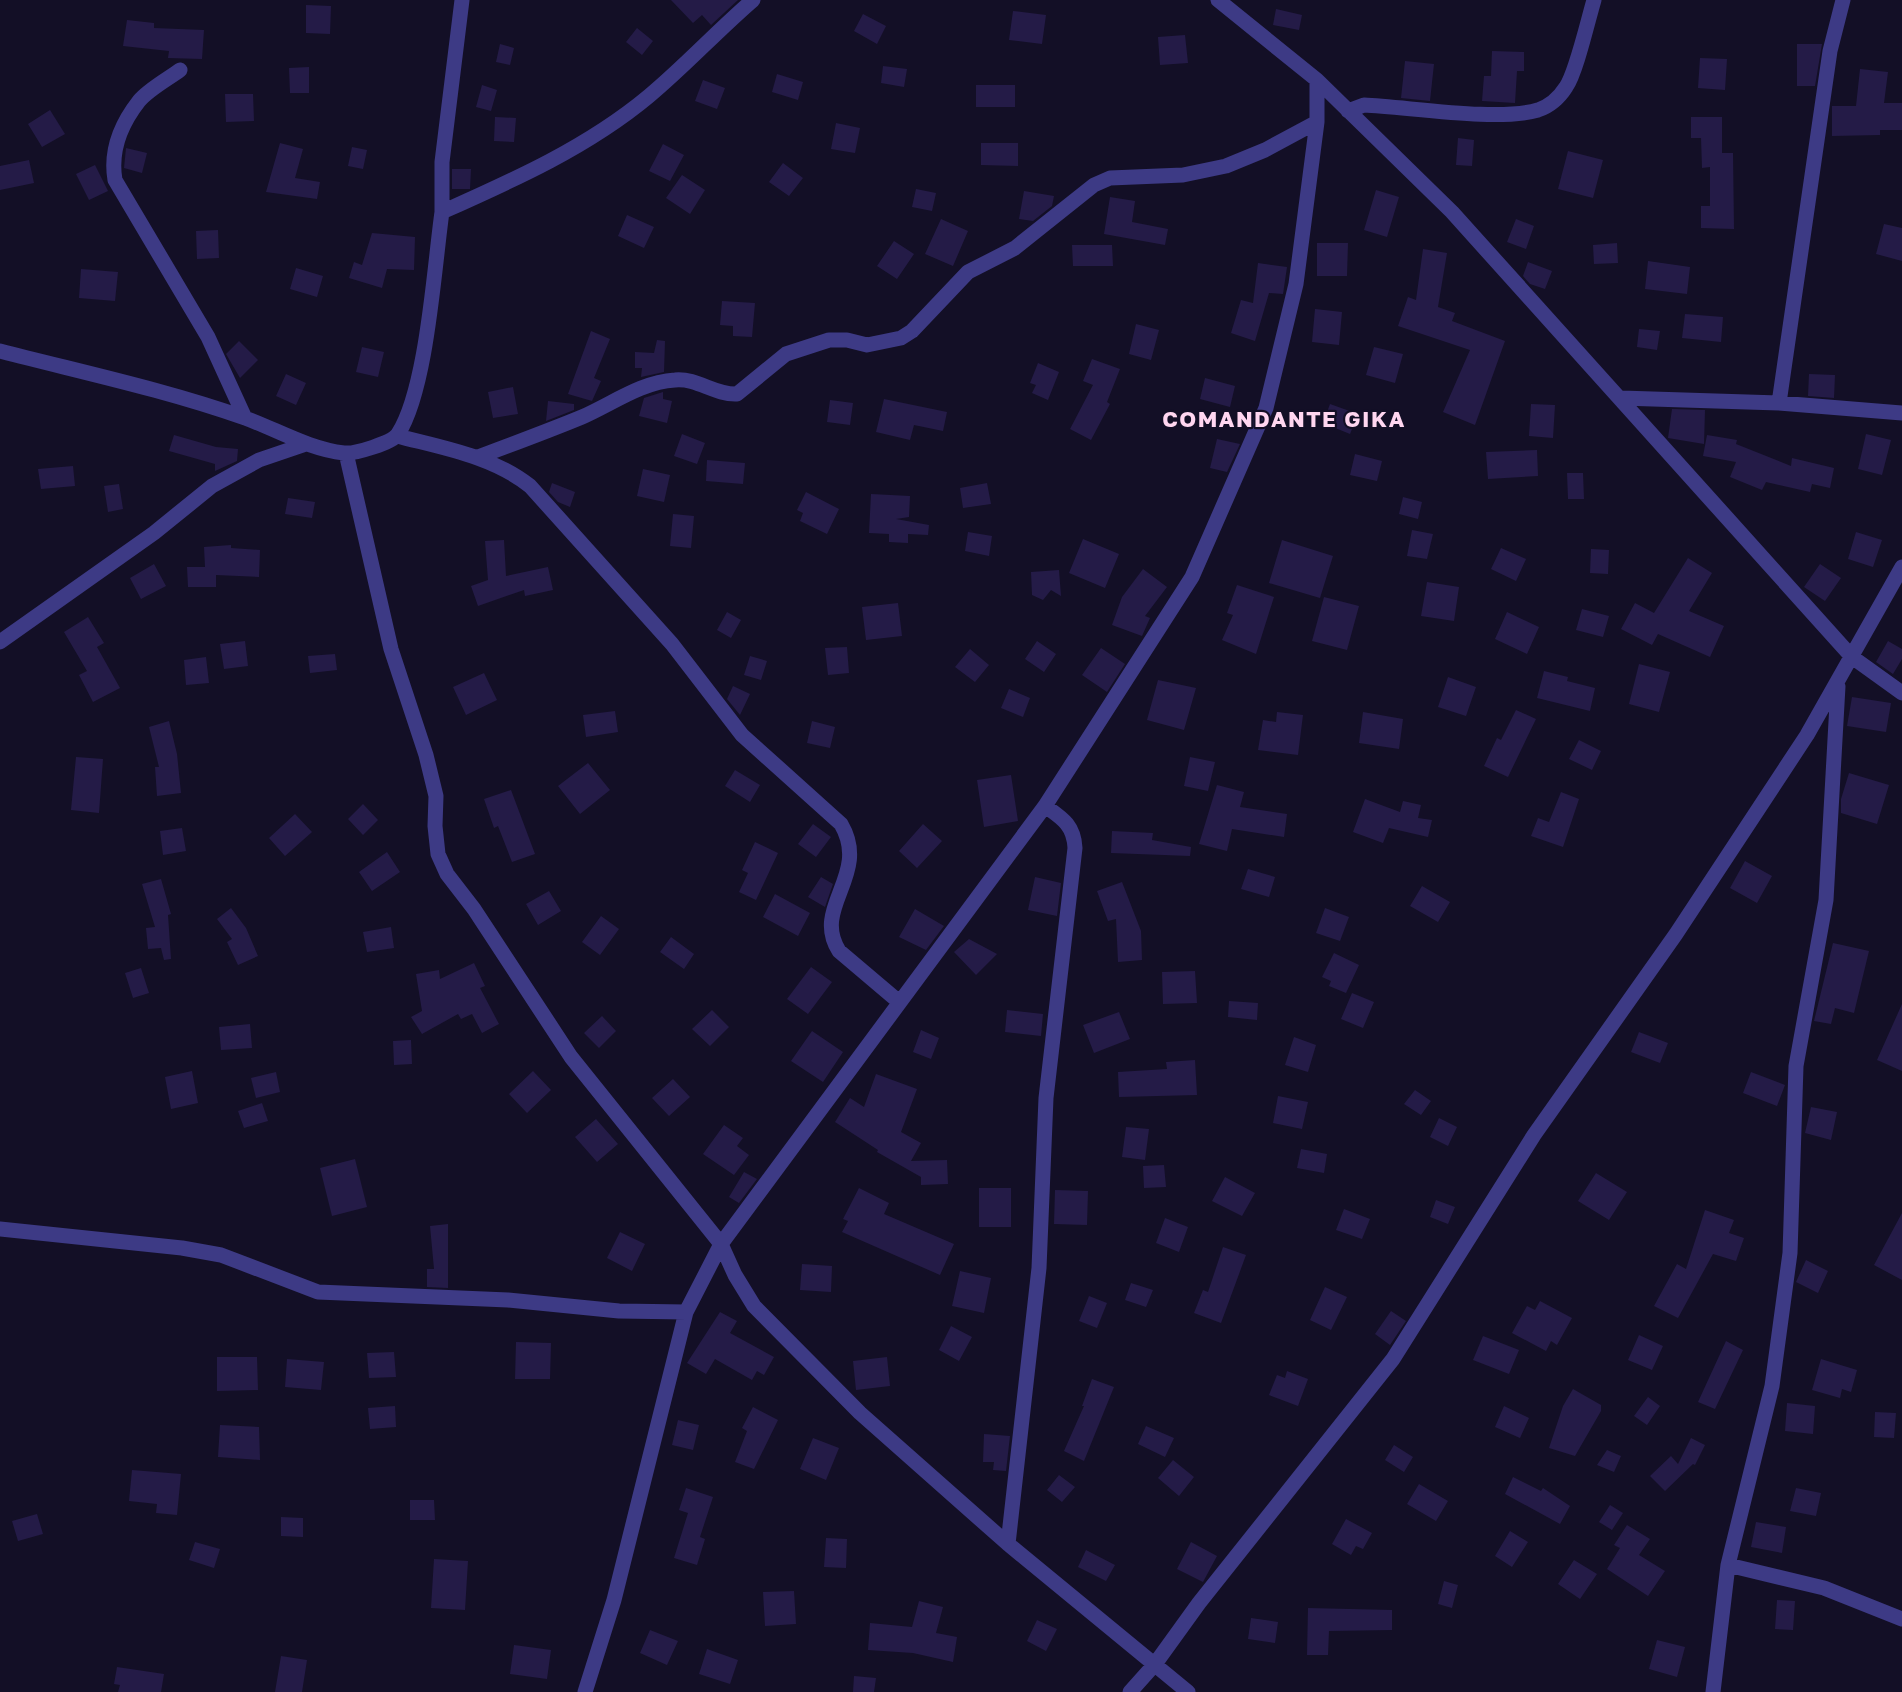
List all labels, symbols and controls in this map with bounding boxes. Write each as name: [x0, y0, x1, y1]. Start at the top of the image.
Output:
district label: COMANDANTE GIKA: [1162, 405, 1406, 432]

